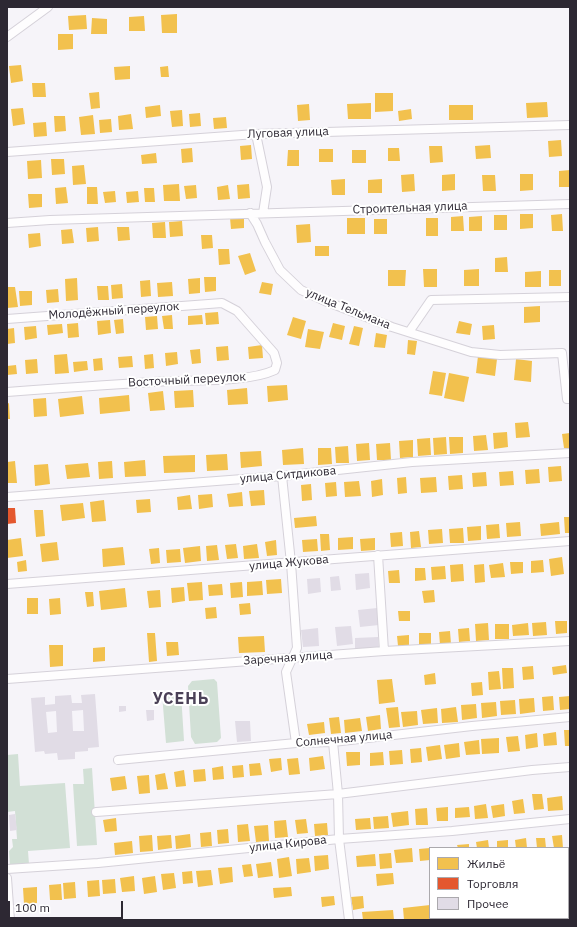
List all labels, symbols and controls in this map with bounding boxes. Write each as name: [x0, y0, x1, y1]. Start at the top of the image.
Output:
street label: Луговая улица: [247, 124, 329, 142]
street label: Строительная улица: [352, 199, 468, 217]
street label: улица Тельмана: [304, 285, 392, 333]
street label: Молодёжный переулок: [48, 299, 180, 323]
street label: Восточный переулок: [128, 370, 246, 390]
street label: улица Ситдикова: [239, 464, 337, 486]
street label: улица Жукова: [249, 552, 329, 574]
street label: Заречная улица: [243, 648, 333, 668]
district label: УСЕНЬ: [153, 689, 209, 709]
street label: Солнечная улица: [295, 728, 393, 750]
street label: улица Кирова: [249, 833, 327, 855]
legend: [429, 847, 569, 919]
text: Жильё: [467, 856, 505, 871]
text: Торговля: [467, 876, 518, 891]
scale bar: [10, 893, 125, 919]
text: Прочее: [467, 896, 509, 911]
text: 100 m: [15, 900, 50, 915]

